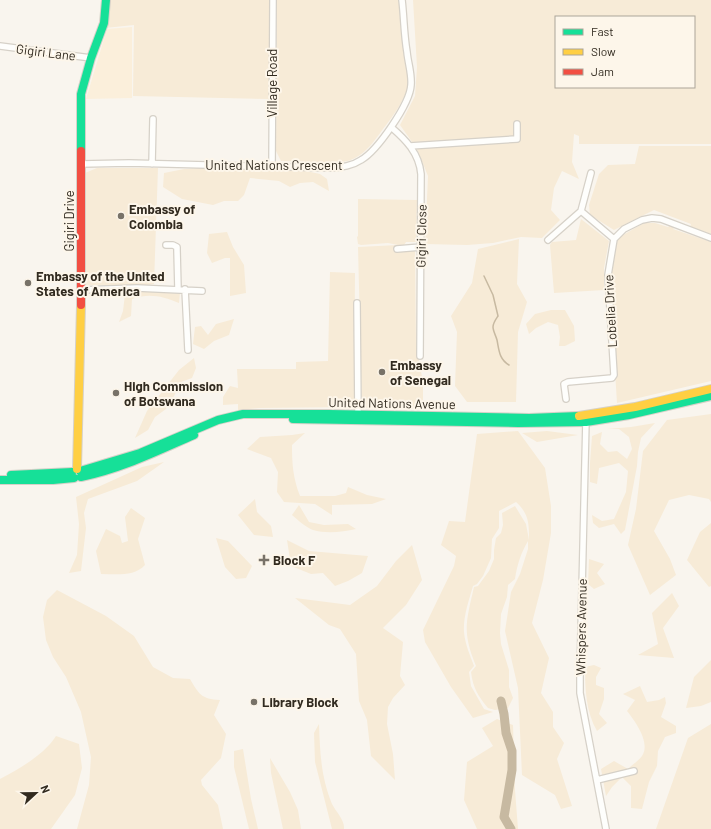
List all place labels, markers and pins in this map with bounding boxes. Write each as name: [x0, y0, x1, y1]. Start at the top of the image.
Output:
place label: Embassy of Colombia: [129, 201, 195, 232]
marker: Embassy of Colombia: [116, 211, 126, 221]
place label: Embassy of the United States of America: [36, 268, 165, 299]
marker: Embassy of the United States of America: [23, 278, 33, 288]
place label: Embassy of Senegal: [390, 357, 451, 388]
marker: Embassy of Senegal: [377, 367, 387, 377]
place label: High Commission of Botswana: [124, 378, 223, 409]
marker: High Commission of Botswana: [111, 388, 121, 398]
place label: Block F: [273, 552, 316, 568]
marker: Block F: [258, 554, 270, 566]
place label: Library Block: [262, 694, 339, 710]
marker: Library Block: [249, 697, 259, 707]

